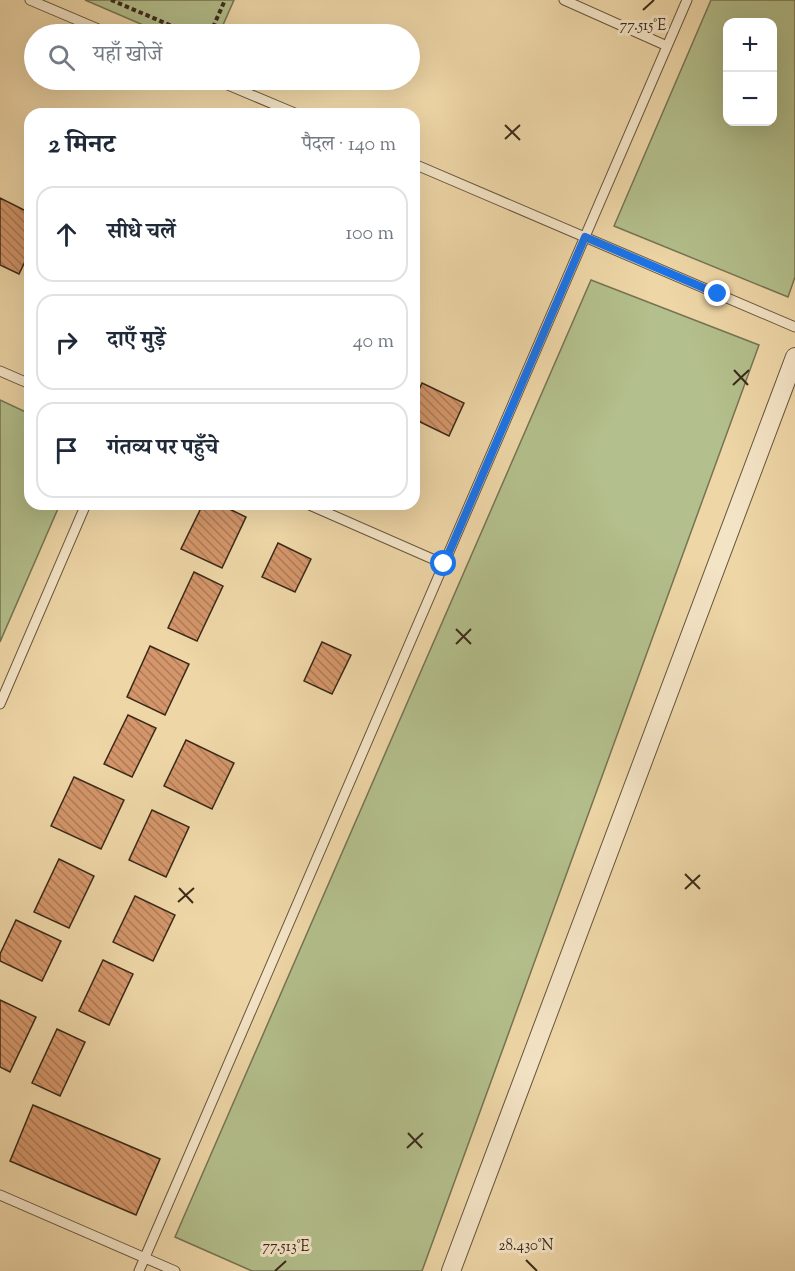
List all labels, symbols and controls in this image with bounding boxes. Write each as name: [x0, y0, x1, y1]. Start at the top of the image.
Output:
text: 77.515°E: [620, 16, 666, 37]
map controls: [723, 18, 777, 126]
button: +: [723, 18, 777, 72]
search box: [24, 24, 420, 90]
text: यहाँ खोजें: [93, 40, 162, 72]
icon: search: [45, 41, 78, 74]
button: −: [723, 72, 777, 126]
text: 2 मिनट: [48, 127, 115, 164]
text: पैदल · 140 m: [302, 131, 396, 160]
text: सीधे चलें: [107, 217, 176, 249]
icon: ahead: [50, 218, 83, 251]
text: 100 m: [345, 220, 394, 249]
route end: [704, 280, 730, 306]
text: दाएँ मुड़ें: [107, 325, 166, 357]
icon: right: [50, 326, 83, 359]
text: 40 m: [353, 328, 394, 357]
text: गंतव्य पर पहुँचे: [107, 433, 218, 465]
icon: arrive: [50, 434, 83, 467]
route start: [430, 550, 456, 576]
text: 28.430°N: [498, 1236, 554, 1257]
text: 77.513°E: [262, 1237, 310, 1258]

